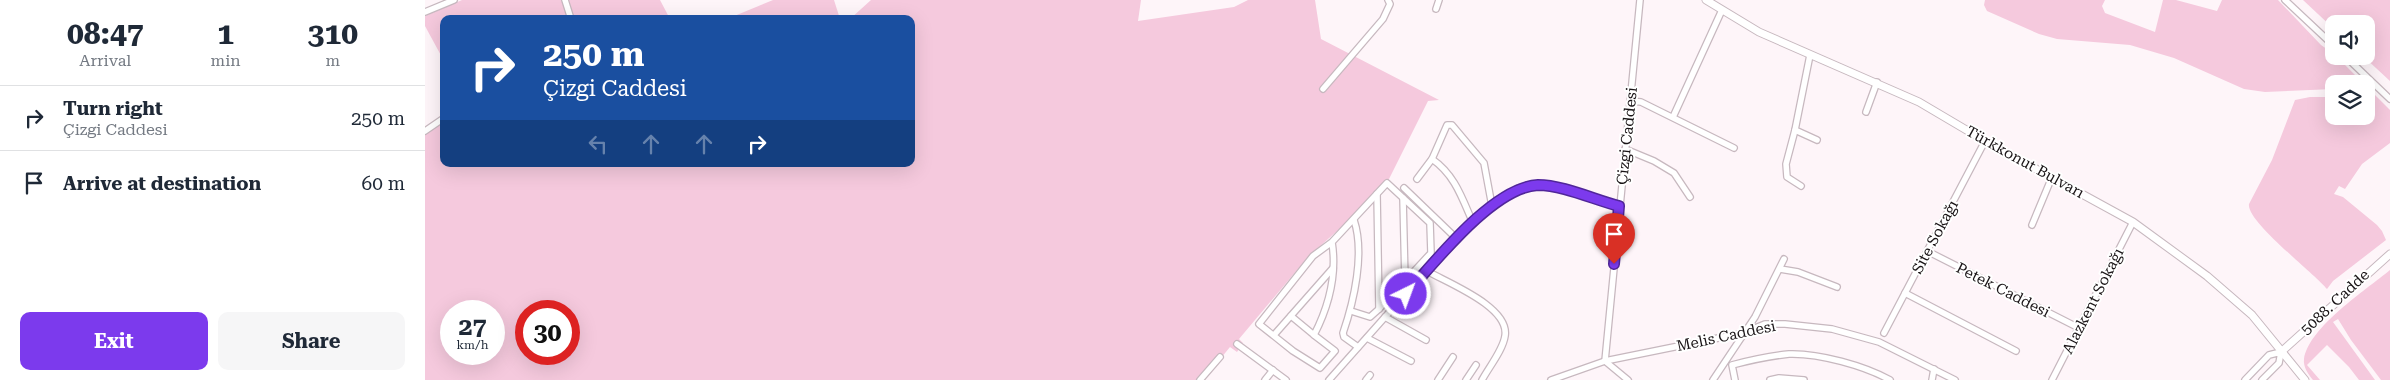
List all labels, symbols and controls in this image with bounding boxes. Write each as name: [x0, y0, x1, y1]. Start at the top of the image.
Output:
map controls: [2325, 15, 2375, 125]
button: sound: [2325, 15, 2375, 65]
text: 08:47: [67, 16, 144, 51]
text: 1: [217, 16, 234, 51]
text: 310: [308, 16, 358, 51]
text: 250 m: [543, 34, 644, 75]
icon: right: [460, 35, 525, 100]
text: Arrival: [79, 51, 131, 70]
text: min: [211, 51, 241, 70]
text: m: [325, 51, 340, 70]
button: layers: [2325, 75, 2375, 125]
text: Çizgi Caddesi: [543, 76, 687, 101]
street label: Çizgi Caddesi: [1613, 86, 1641, 186]
text: Turn right: [63, 97, 163, 120]
icon: right: [20, 104, 48, 132]
text: 250 m: [351, 107, 405, 130]
text: Çizgi Caddesi: [63, 120, 167, 139]
street label: Türkkonut Bulvarı: [1963, 122, 2087, 202]
icon: left: [584, 130, 612, 158]
icon: ahead: [637, 130, 665, 158]
icon: ahead: [690, 130, 718, 158]
icon: right: [743, 130, 771, 158]
icon: arrive: [20, 169, 48, 197]
text: Arrive at destination: [63, 172, 261, 195]
text: 60 m: [362, 172, 405, 195]
street label: Site Sokağı: [1908, 197, 1962, 277]
pin: [1593, 213, 1635, 264]
icon: arrive: [1600, 220, 1628, 248]
street label: Alazkent Sokağı: [2059, 245, 2127, 357]
street label: Petek Caddesi: [1953, 259, 2053, 321]
street label: 5088. Cadde: [2297, 266, 2373, 338]
position arrow: [1379, 267, 1431, 319]
speed limit sign: 30: [515, 300, 580, 365]
button: Exit: [20, 312, 208, 370]
button: Share: [218, 312, 405, 370]
text: 27: [458, 312, 487, 341]
street label: Melis Caddesi: [1675, 317, 1777, 355]
text: km/h: [456, 338, 489, 352]

